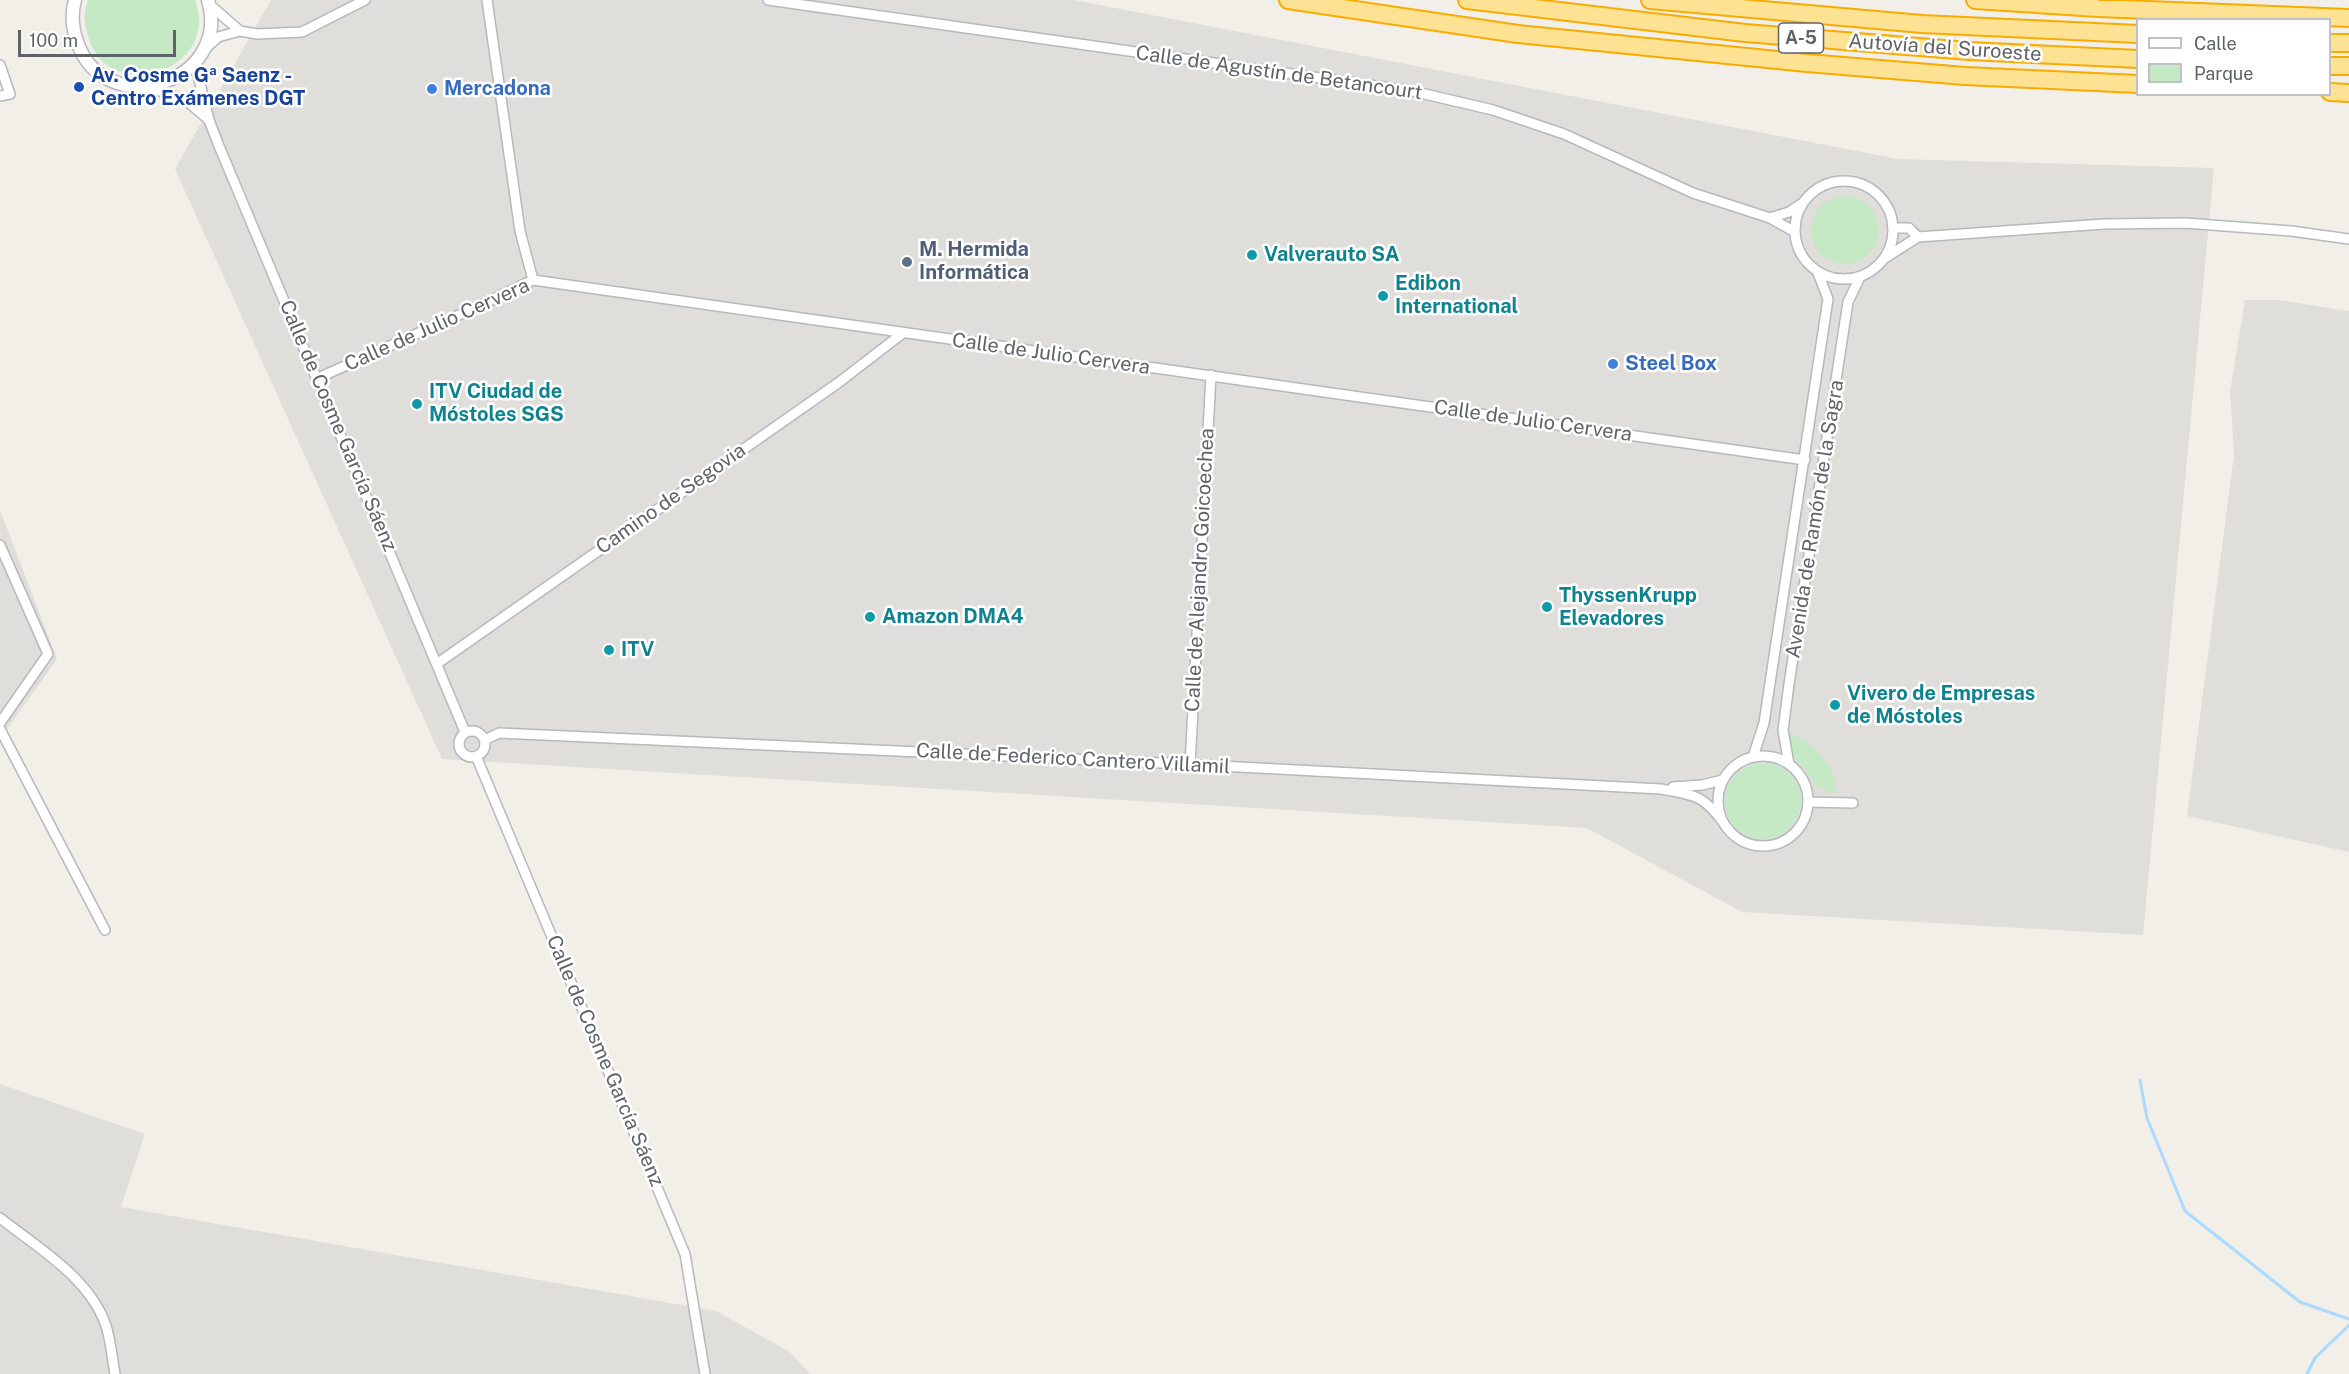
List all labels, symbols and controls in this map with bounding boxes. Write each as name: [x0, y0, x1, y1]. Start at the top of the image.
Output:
scale bar: [21, 18, 178, 56]
legend: [2136, 18, 2331, 96]
road number: A-5: [1778, 23, 1824, 53]
street label: Autovía del Suroeste: [1848, 29, 2042, 67]
text: 100 m: [29, 30, 78, 51]
text: Calle: [2194, 33, 2237, 54]
street label: Calle de Agustín de Betancourt: [1134, 41, 1424, 105]
text: Parque: [2194, 63, 2254, 84]
place label: Av. Cosme Gª Saenz - Centro Exámenes DGT: [91, 64, 305, 111]
place label: Mercadona: [444, 77, 551, 101]
marker: Av. Cosme Gª Saenz - Centro Exámenes DGT: [72, 80, 86, 94]
marker: Mercadona: [425, 82, 439, 96]
place label: M. Hermida Informática: [919, 238, 1029, 285]
place label: Valverauto SA: [1264, 243, 1399, 267]
marker: Valverauto SA: [1245, 248, 1259, 262]
marker: M. Hermida Informática: [900, 255, 914, 269]
place label: Edibon International: [1395, 272, 1518, 319]
street label: Calle de Julio Cervera: [341, 273, 533, 377]
marker: Edibon International: [1376, 289, 1390, 303]
street label: Calle de Cosme García Sáenz: [274, 297, 402, 555]
street label: Calle de Julio Cervera: [950, 328, 1152, 380]
place label: Steel Box: [1625, 352, 1717, 376]
marker: Steel Box: [1606, 357, 1620, 371]
street label: Avenida de Ramón de la Sagra: [1781, 378, 1849, 660]
place label: ITV Ciudad de Móstoles SGS: [429, 380, 564, 427]
street label: Calle de Julio Cervera: [1432, 395, 1634, 447]
marker: ITV Ciudad de Móstoles SGS: [410, 397, 424, 411]
street label: Calle de Alejandro Goicoechea: [1181, 428, 1219, 712]
street label: Camino de Segovia: [592, 438, 750, 560]
place label: ThyssenKrupp Elevadores: [1559, 584, 1697, 631]
marker: ThyssenKrupp Elevadores: [1540, 600, 1554, 614]
place label: Amazon DMA4: [882, 605, 1024, 629]
marker: Amazon DMA4: [863, 610, 877, 624]
place label: ITV: [621, 638, 654, 662]
marker: ITV: [602, 643, 616, 657]
place label: Vivero de Empresas de Móstoles: [1847, 682, 2035, 729]
marker: Vivero de Empresas de Móstoles: [1828, 698, 1842, 712]
street label: Calle de Federico Cantero Villamil: [915, 739, 1231, 779]
street label: Calle de Cosme García Sáenz: [541, 932, 669, 1190]

